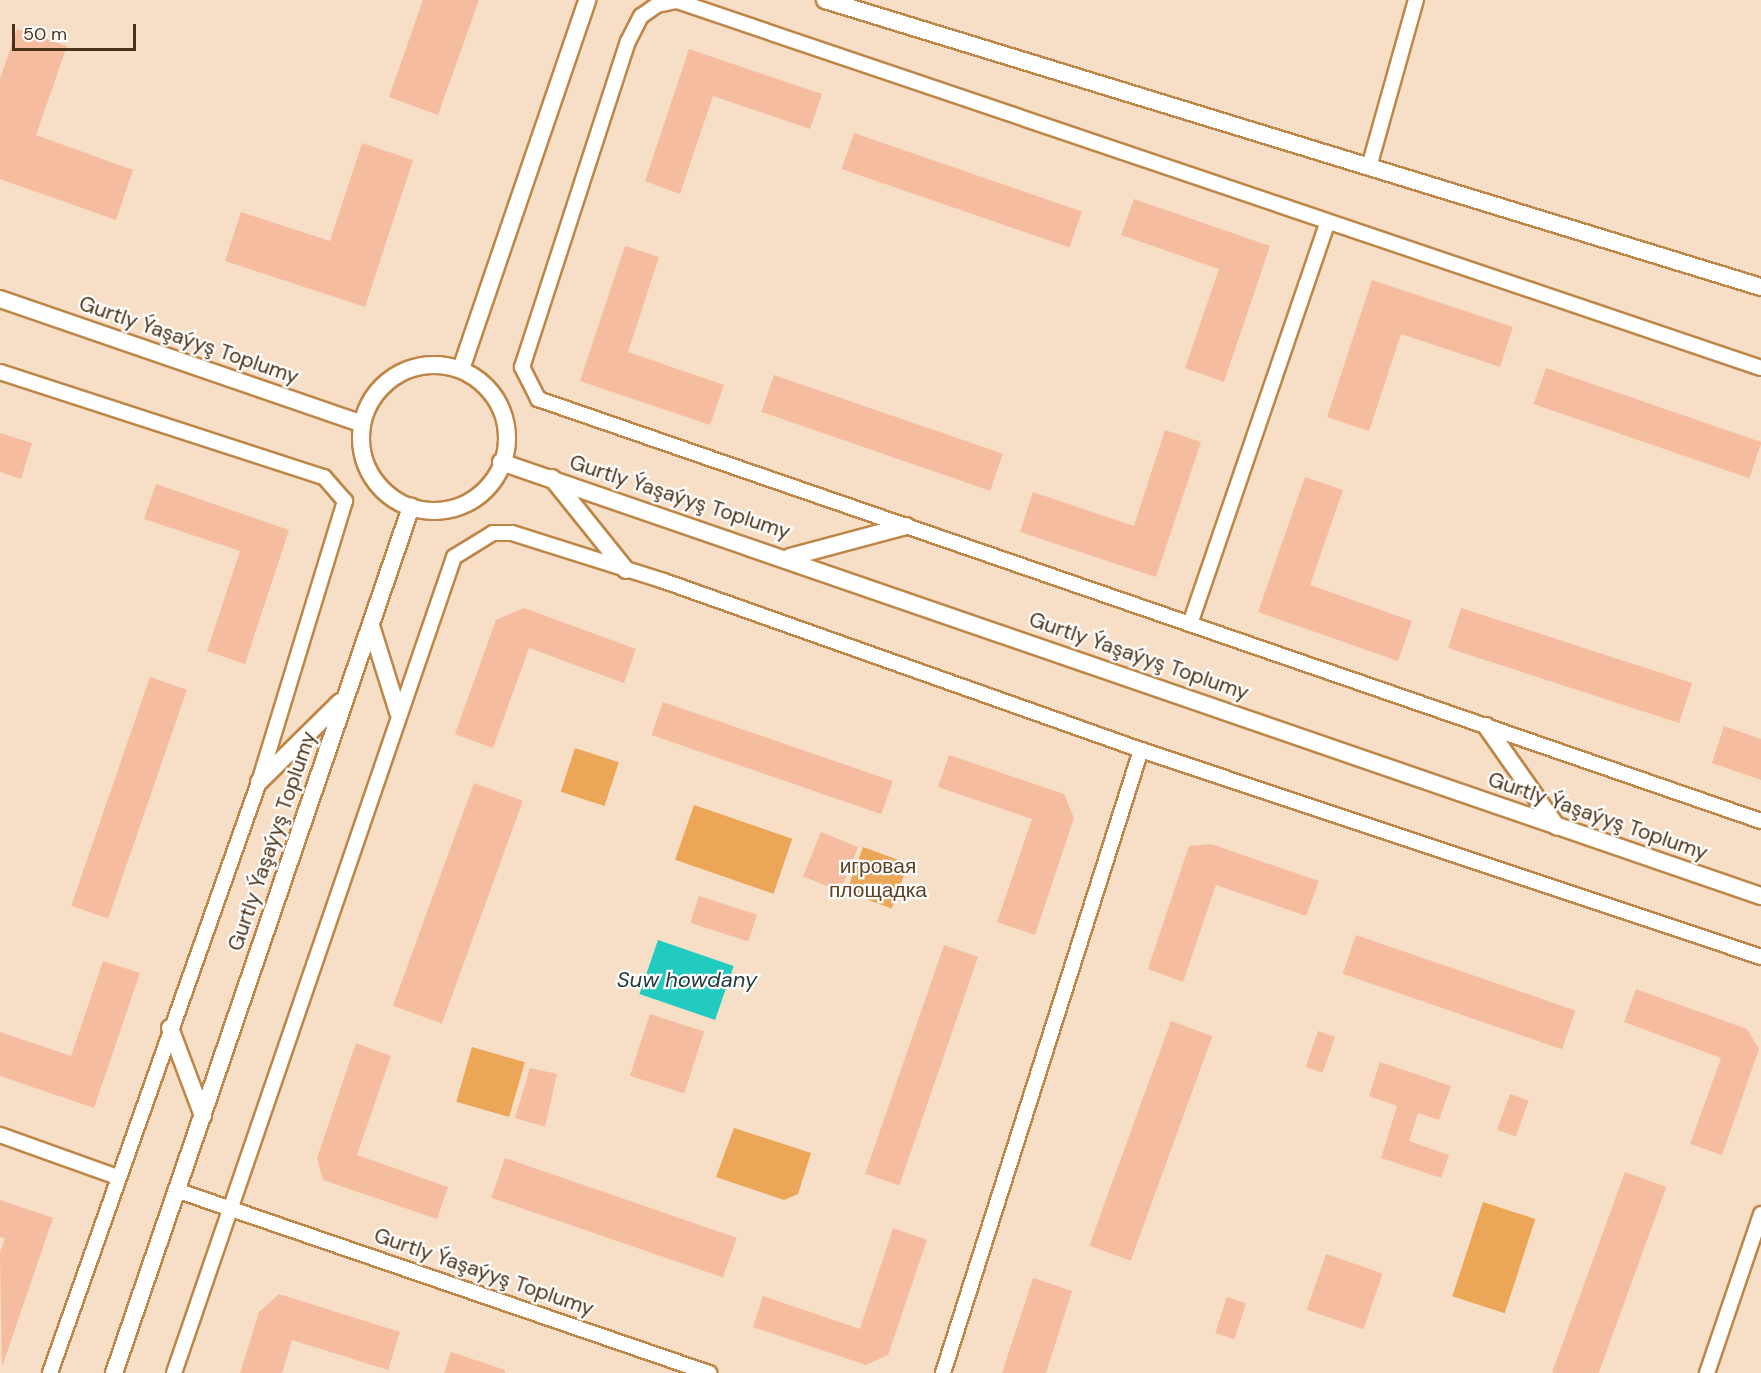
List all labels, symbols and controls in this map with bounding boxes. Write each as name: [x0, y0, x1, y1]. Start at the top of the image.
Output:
scale bar: [15, 12, 140, 50]
text: 50 m: [23, 22, 67, 46]
street label: Gurtly Ýaşaýyş Toplumy: [76, 291, 302, 389]
street label: Gurtly Ýaşaýyş Toplumy: [566, 449, 794, 545]
street label: Gurtly Ýaşaýyş Toplumy: [1026, 607, 1252, 705]
street label: Gurtly Ýaşaýyş Toplumy: [223, 728, 321, 954]
street label: Gurtly Ýaşaýyş Toplumy: [1485, 767, 1711, 865]
park label: игровая площадка: [829, 853, 927, 903]
water label: Suw howdany: [617, 967, 757, 993]
street label: Gurtly Ýaşaýyş Toplumy: [371, 1223, 597, 1321]

